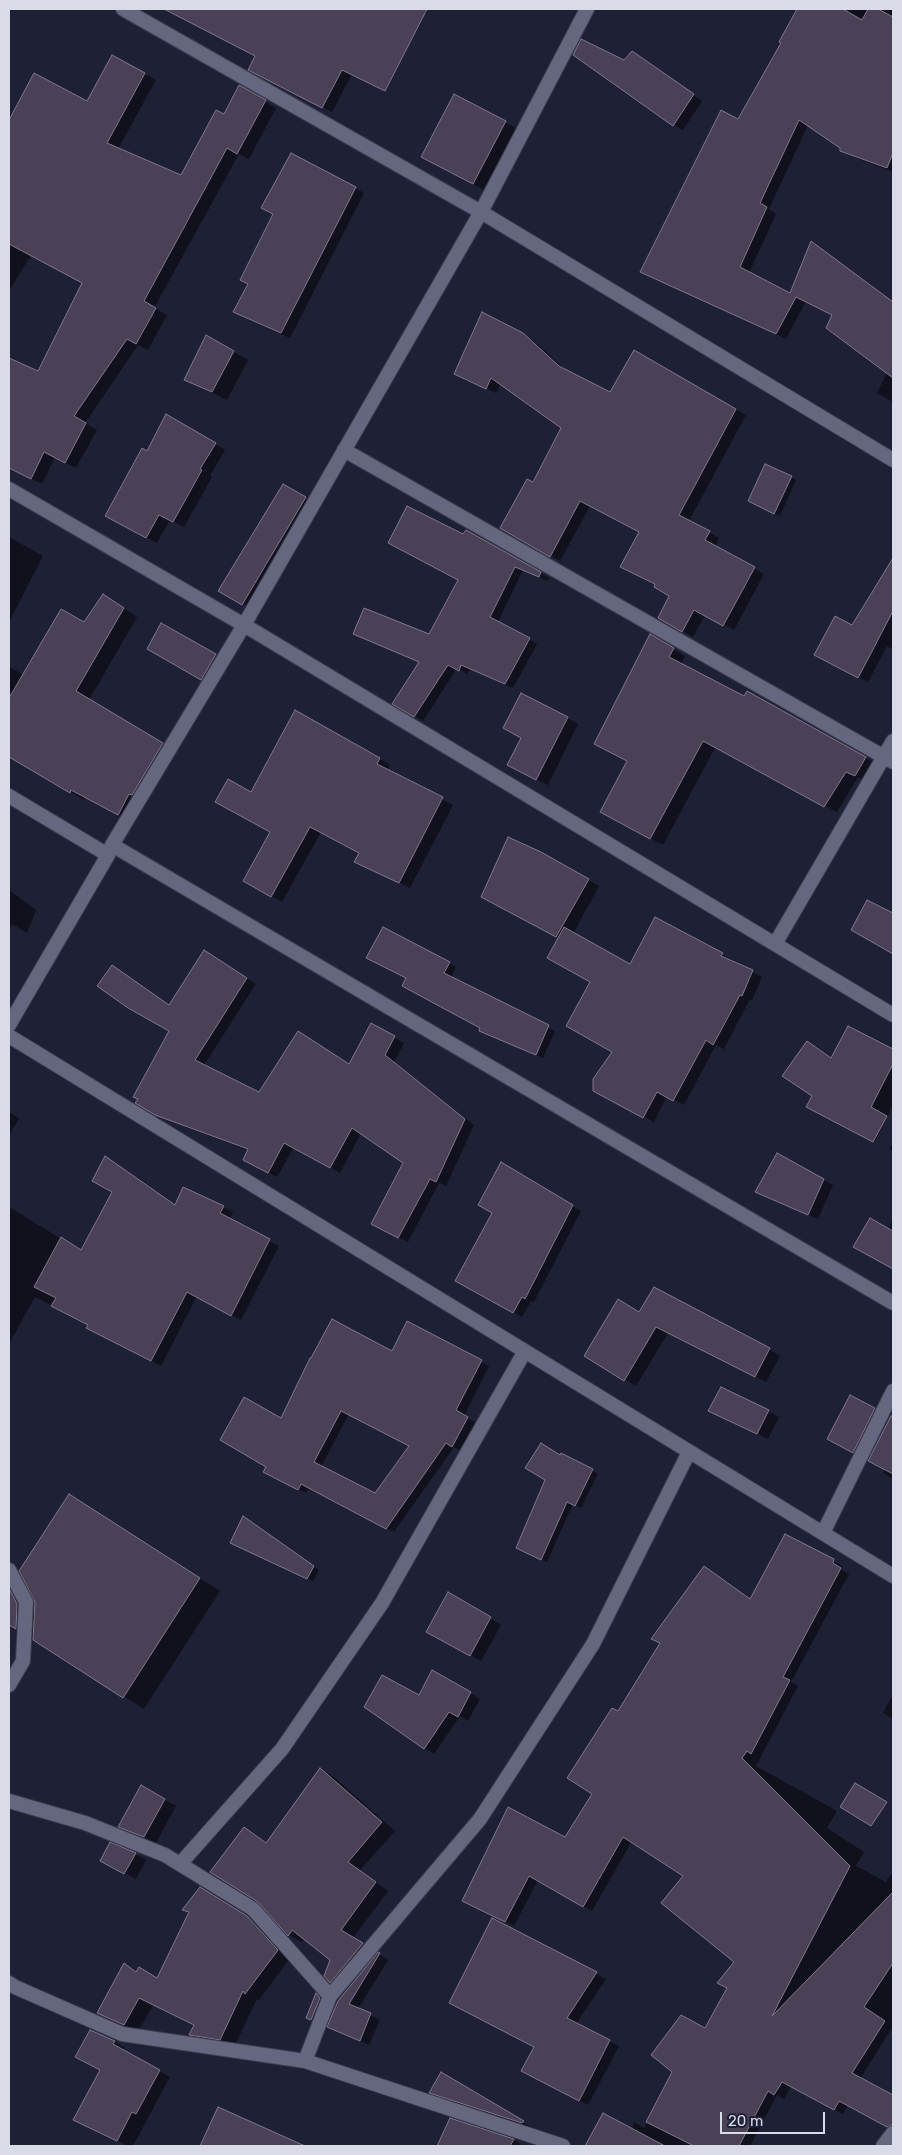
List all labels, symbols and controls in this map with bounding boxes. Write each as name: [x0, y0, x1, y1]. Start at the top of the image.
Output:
scale bar: [722, 2102, 827, 2134]
text: 20 m: [728, 2112, 763, 2130]

